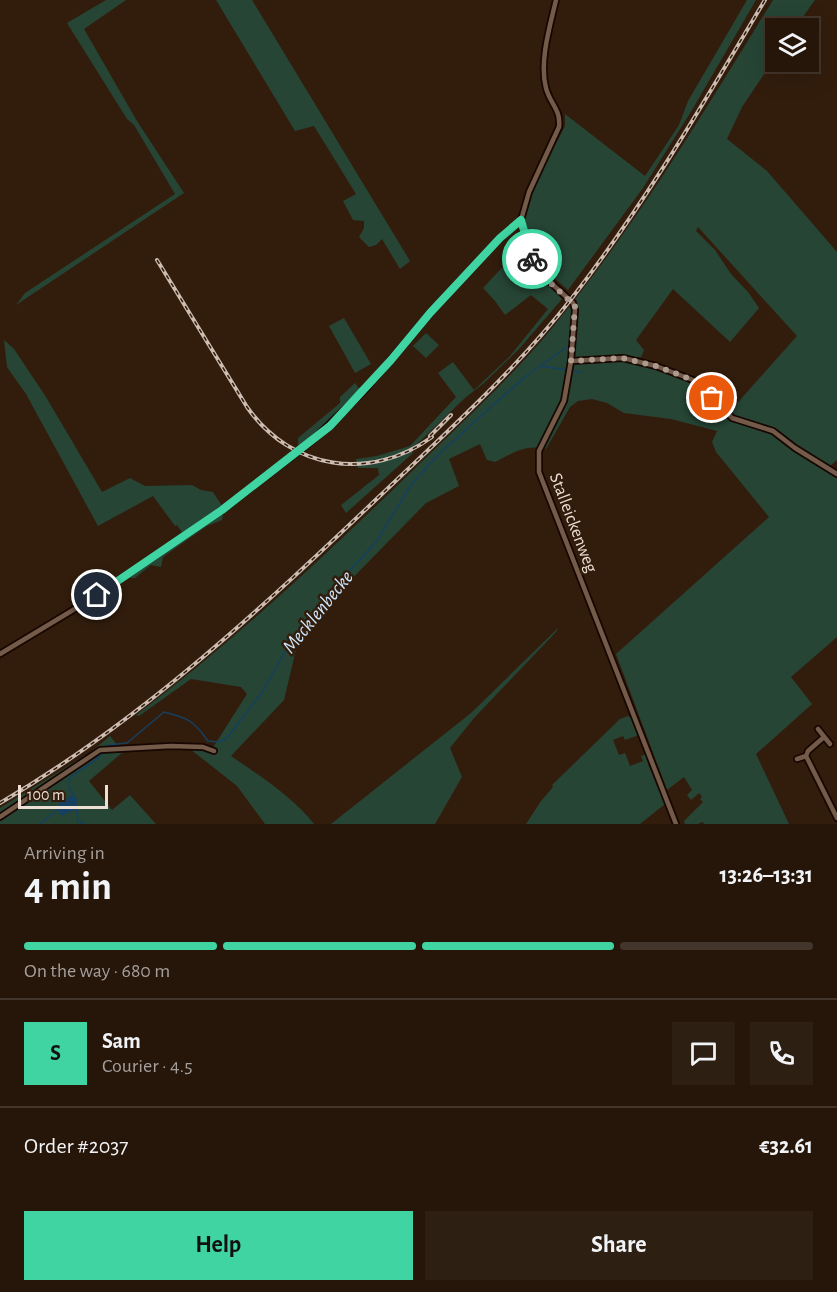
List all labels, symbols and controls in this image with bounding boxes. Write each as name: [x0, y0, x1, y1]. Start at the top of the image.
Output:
map controls: [765, 18, 819, 72]
button: layers: [765, 18, 819, 72]
courier: [502, 229, 562, 289]
icon: bike: [516, 243, 549, 276]
pin: [686, 372, 737, 423]
icon: bag: [695, 381, 728, 414]
street label: Stalleickenweg: [546, 471, 600, 575]
water label: Mecklenbecke: [279, 567, 357, 657]
pin: [71, 569, 122, 620]
icon: home: [80, 578, 113, 611]
scale bar: [18, 782, 108, 810]
text: 100 m: [27, 787, 65, 803]
text: Arriving in: [24, 843, 105, 863]
text: 13:26–13:31: [720, 864, 813, 886]
text: 4 min: [24, 868, 112, 907]
text: On the way · 680 m: [24, 961, 170, 981]
button: chat: [672, 1022, 735, 1085]
button: phone: [750, 1022, 813, 1085]
text: Sam: [102, 1030, 141, 1052]
text: S: [50, 1042, 61, 1064]
text: Courier · 4.5: [102, 1056, 193, 1076]
text: Order #2037: [24, 1135, 129, 1157]
text: €32.61: [759, 1135, 813, 1157]
button: Help: [24, 1211, 413, 1280]
button: Share: [425, 1211, 813, 1280]

